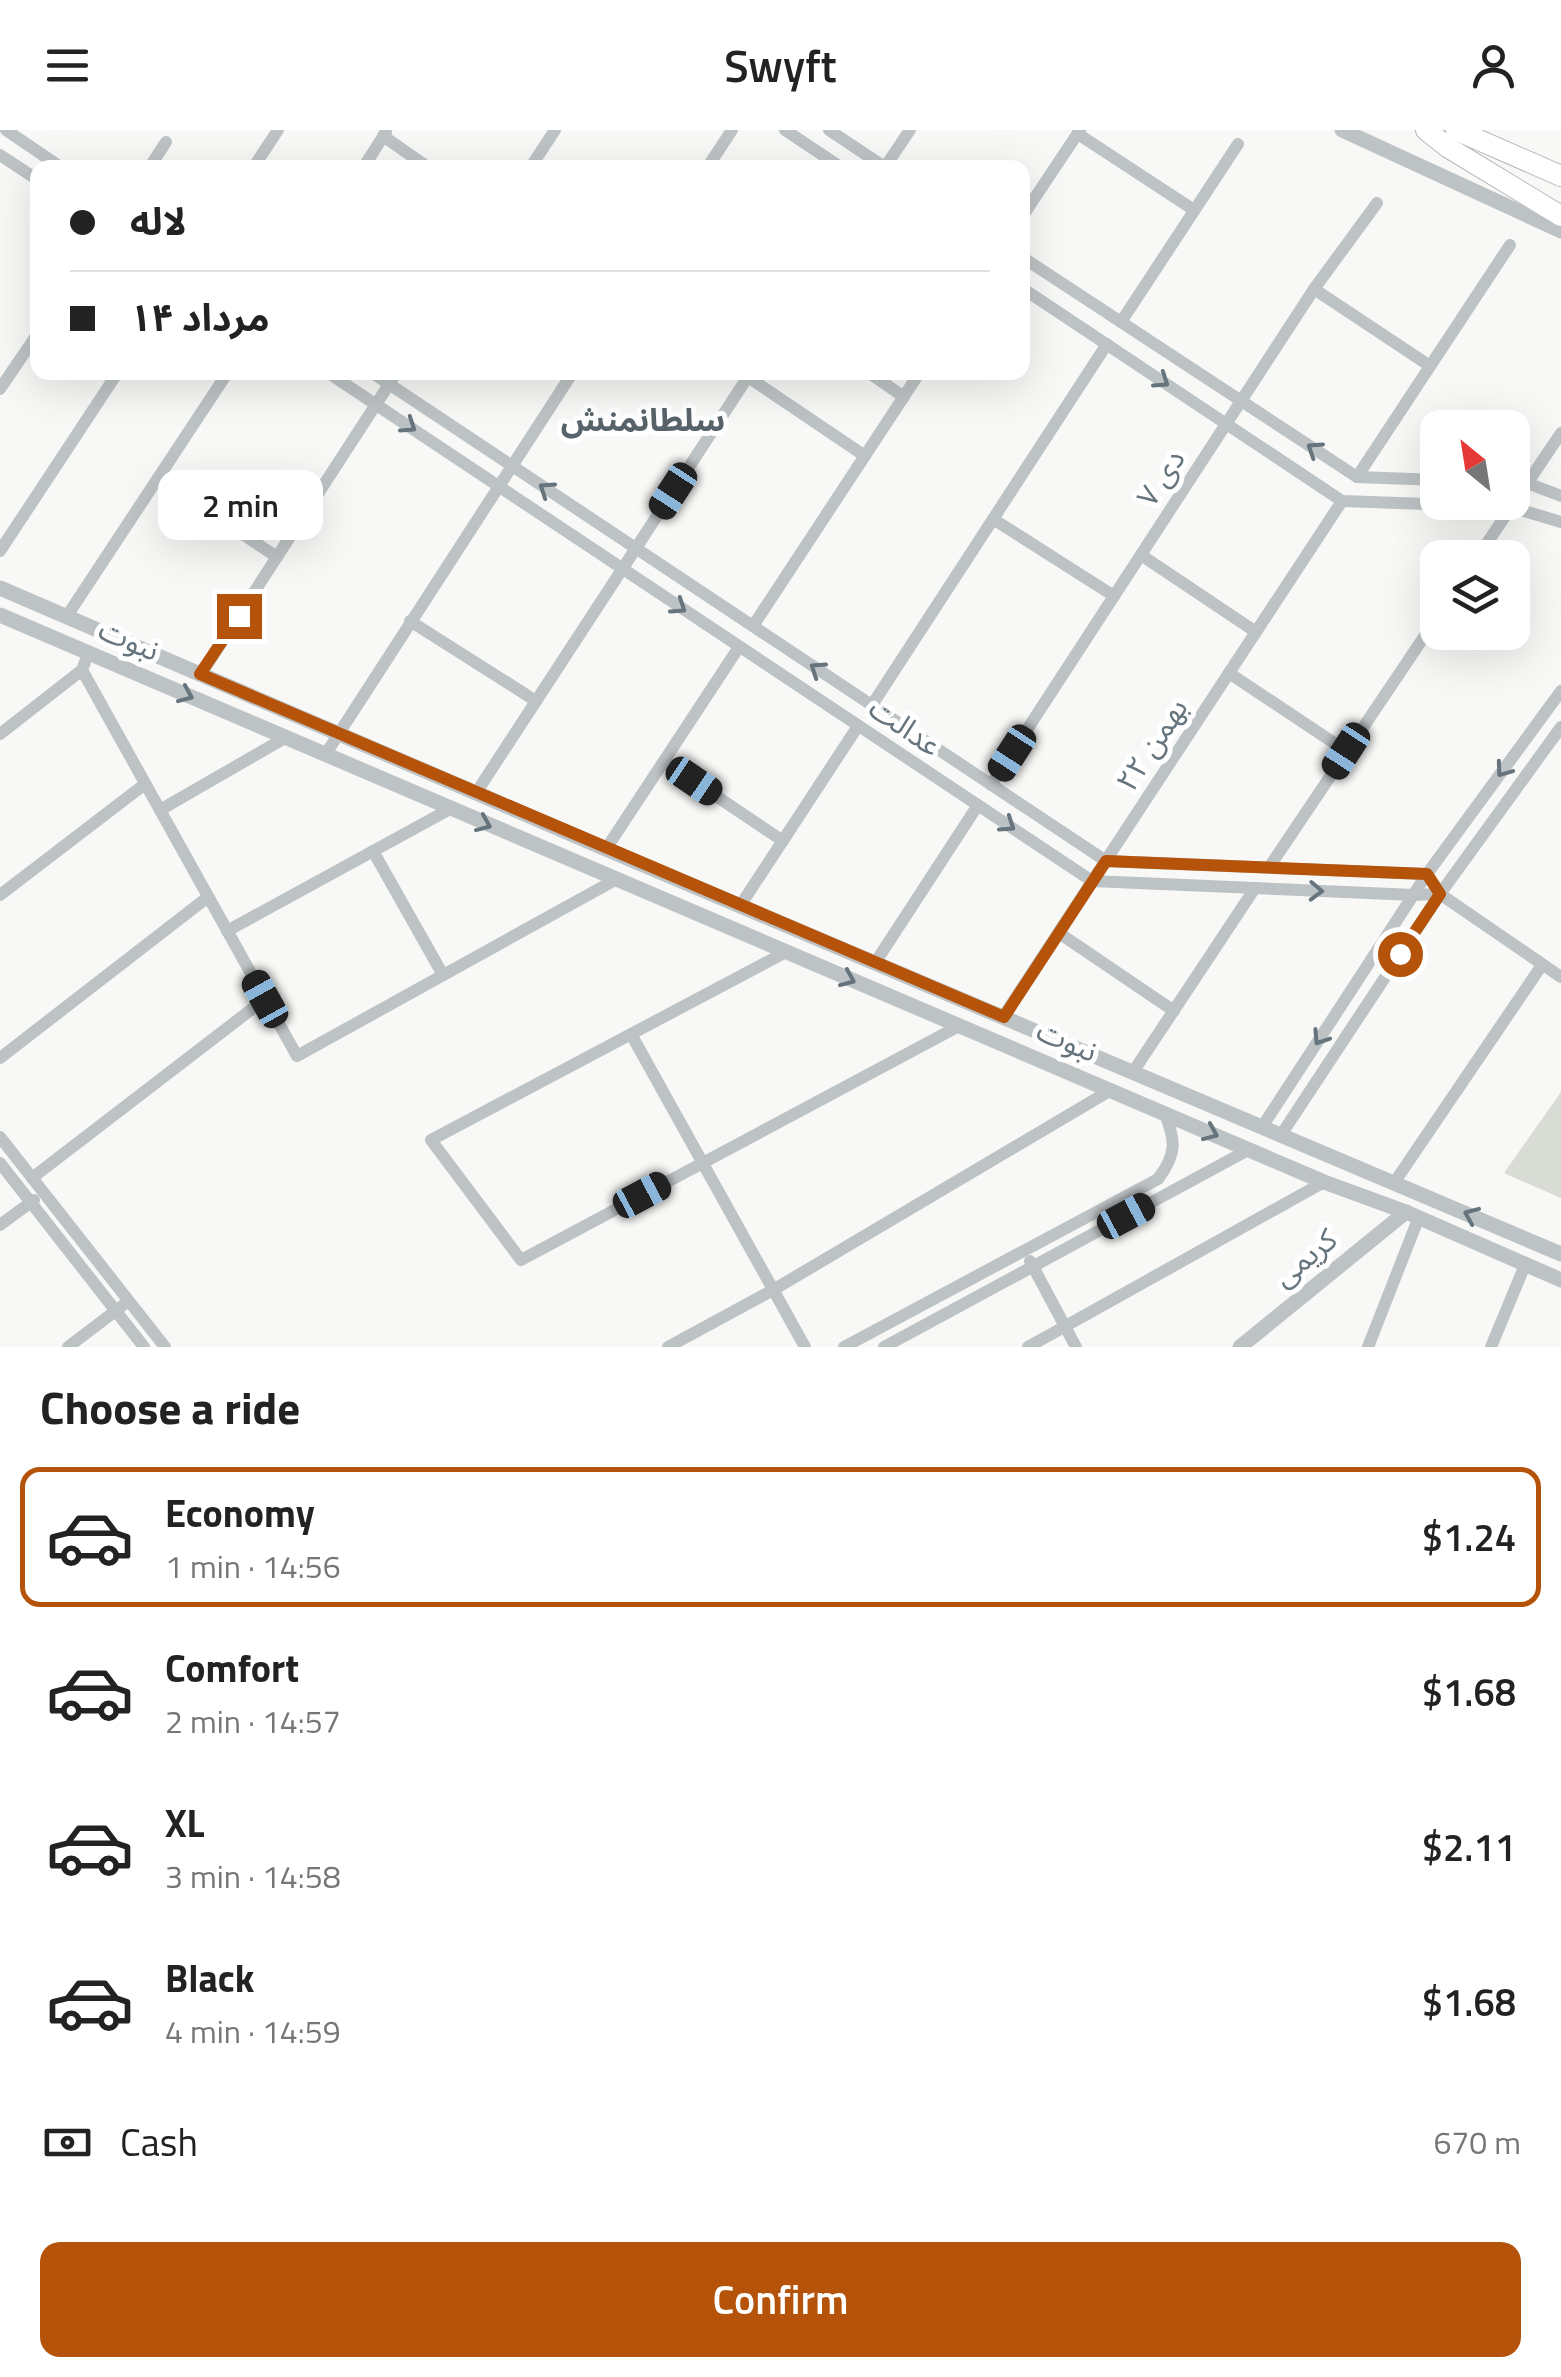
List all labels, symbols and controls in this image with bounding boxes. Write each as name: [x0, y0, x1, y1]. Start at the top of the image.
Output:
text: Swyft: [724, 31, 837, 99]
icon: menu: [40, 38, 95, 93]
icon: person: [1466, 38, 1521, 93]
text: لاله: [130, 192, 186, 250]
text: ۱۴ مرداد: [130, 288, 270, 346]
one-way arrow: [1151, 368, 1169, 387]
district label: سلطانمنش: [561, 395, 725, 443]
north arrow: [1420, 410, 1530, 520]
map controls: [1420, 410, 1530, 650]
one-way arrow: [398, 414, 416, 433]
street label: ۷ دی: [1124, 439, 1196, 516]
one-way arrow: [1306, 442, 1324, 461]
car: [644, 458, 702, 524]
callout: 2 min: [156, 471, 322, 541]
text: 2 min: [202, 481, 279, 529]
one-way arrow: [539, 482, 557, 501]
button: layers: [1420, 540, 1530, 650]
route end: [217, 594, 262, 639]
one-way arrow: [669, 594, 687, 613]
street label: نبوت: [92, 606, 167, 672]
one-way arrow: [809, 662, 827, 681]
one-way arrow: [176, 683, 194, 703]
street label: عدالت: [860, 685, 951, 767]
street label: ۲۲ بهمن: [1104, 689, 1199, 800]
car: [1317, 718, 1375, 784]
car: [983, 720, 1041, 786]
car: [661, 752, 727, 810]
one-way arrow: [1498, 759, 1515, 777]
one-way arrow: [474, 812, 492, 832]
one-way arrow: [997, 813, 1015, 832]
one-way arrow: [1308, 880, 1324, 901]
route start: [1378, 932, 1423, 977]
car: [237, 965, 293, 1033]
one-way arrow: [838, 967, 856, 987]
street label: نبوت: [1030, 1007, 1105, 1073]
one-way arrow: [1314, 1028, 1333, 1046]
one-way arrow: [1202, 1121, 1219, 1141]
car: [608, 1168, 676, 1222]
car: [1092, 1189, 1160, 1243]
one-way arrow: [1463, 1207, 1481, 1227]
street label: کریمی: [1262, 1216, 1347, 1298]
text: Choose a ride: [40, 1373, 300, 1441]
text: Economy: [165, 1484, 315, 1542]
icon: car: [45, 1492, 135, 1582]
text: $1.24: [1422, 1508, 1516, 1566]
text: 1 min · 14:56: [165, 1542, 341, 1590]
text: Comfort: [165, 1639, 299, 1697]
icon: car: [45, 1647, 135, 1737]
text: $1.68: [1422, 1663, 1516, 1721]
text: 2 min · 14:57: [165, 1697, 341, 1745]
text: XL: [165, 1794, 205, 1852]
icon: car: [45, 1802, 135, 1892]
text: $2.11: [1422, 1818, 1516, 1876]
text: 3 min · 14:58: [165, 1852, 341, 1900]
text: Black: [165, 1949, 254, 2007]
icon: car: [45, 1957, 135, 2047]
text: $1.68: [1422, 1973, 1516, 2031]
text: 4 min · 14:59: [165, 2007, 341, 2055]
text: Cash: [120, 2113, 198, 2171]
icon: cash: [40, 2115, 95, 2170]
text: 670 m: [1433, 2118, 1521, 2166]
button: Confirm: [40, 2242, 1521, 2357]

